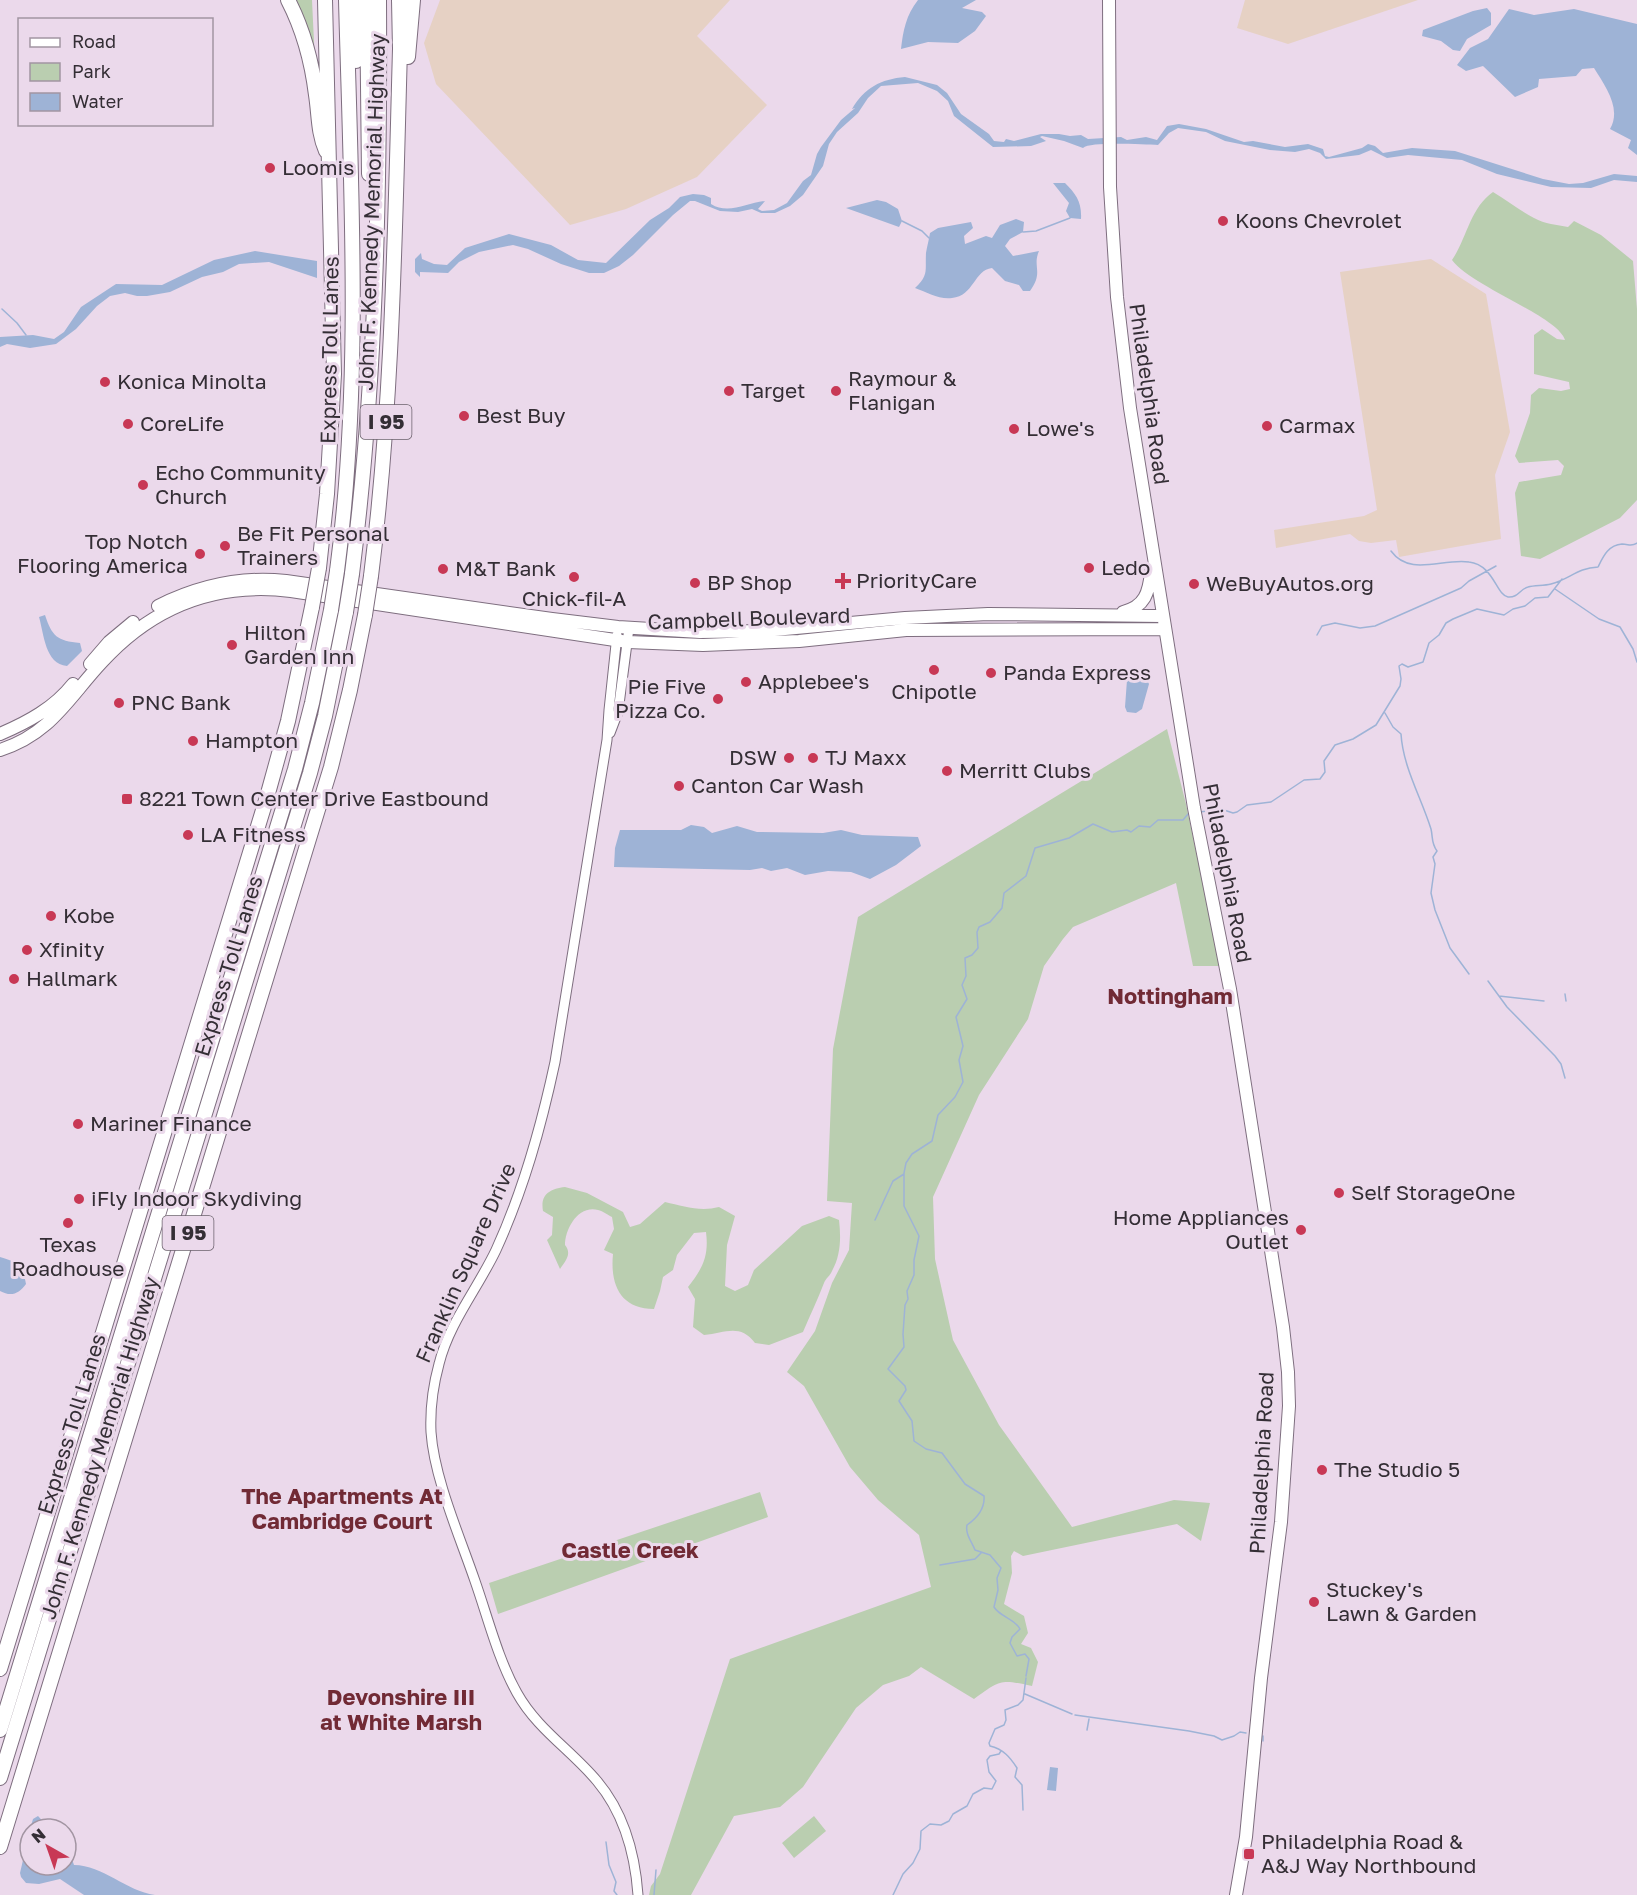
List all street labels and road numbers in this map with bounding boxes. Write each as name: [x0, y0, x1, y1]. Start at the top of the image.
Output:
street label: John F. Kennedy Memorial Highway: [352, 33, 390, 391]
street label: Express Toll Lanes: [314, 256, 344, 444]
street label: Philadelphia Road: [1124, 302, 1176, 486]
road number: I 95: [360, 405, 412, 439]
street label: Campbell Boulevard: [647, 601, 851, 635]
street label: Philadelphia Road: [1198, 781, 1258, 965]
street label: Express Toll Lanes: [188, 872, 268, 1059]
street label: Franklin Square Drive: [409, 1159, 521, 1367]
road number: I 95: [162, 1216, 213, 1250]
street label: John F. Kennedy Memorial Highway: [34, 1273, 164, 1622]
street label: Express Toll Lanes: [31, 1330, 111, 1517]
street label: Philadelphia Road: [1243, 1371, 1279, 1555]

